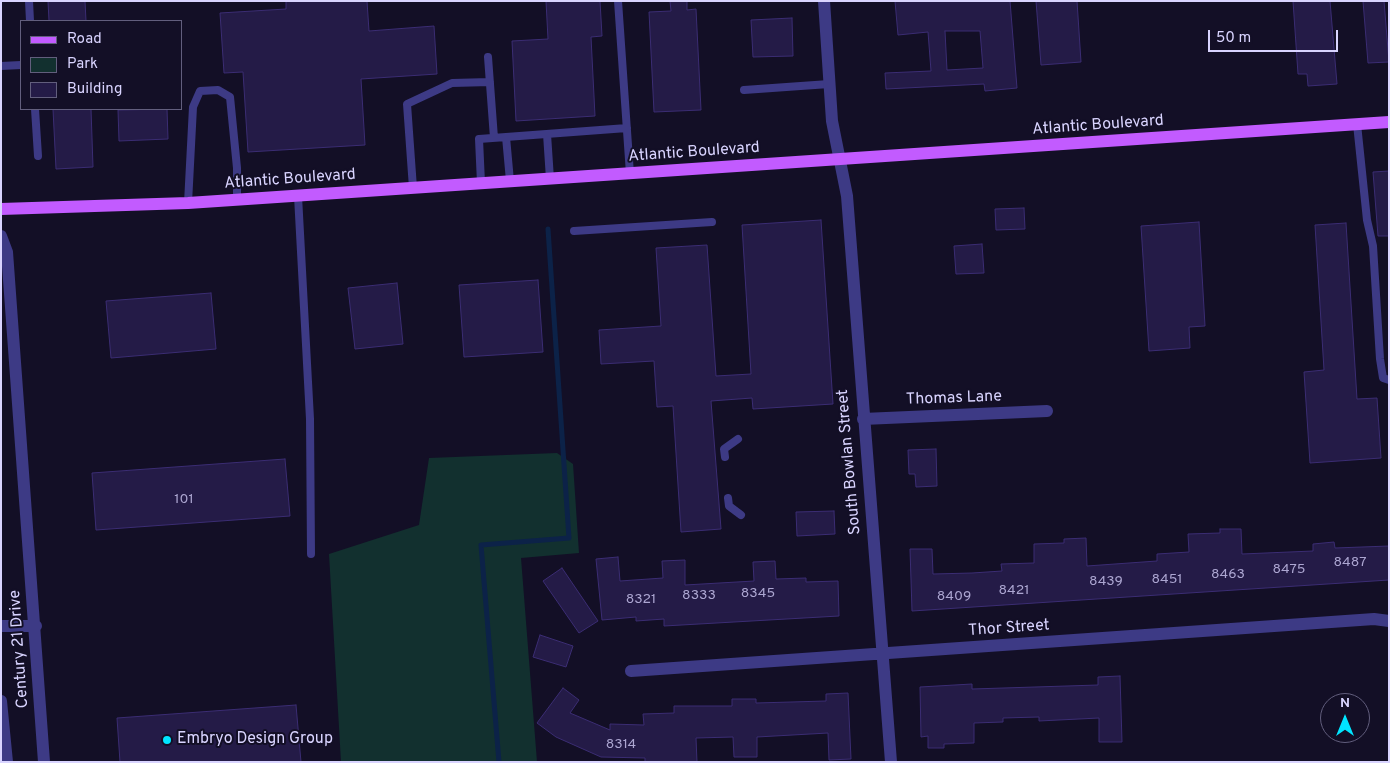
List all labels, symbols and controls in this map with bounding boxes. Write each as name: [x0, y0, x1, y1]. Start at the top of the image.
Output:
legend: [20, 20, 182, 110]
scale bar: [1210, 20, 1340, 52]
text: 50 m: [1216, 29, 1251, 48]
text: Road: [67, 30, 102, 49]
text: Park: [67, 55, 98, 74]
text: Building: [67, 80, 122, 99]
street label: Atlantic Boulevard: [1032, 112, 1164, 140]
street label: Atlantic Boulevard: [628, 139, 760, 167]
street label: Atlantic Boulevard: [224, 166, 356, 194]
street label: South Bowlan Street: [834, 388, 866, 536]
street label: Thomas Lane: [906, 388, 1002, 410]
house number: 101: [174, 492, 194, 508]
house number: 8487: [1334, 555, 1366, 571]
house number: 8475: [1272, 562, 1306, 578]
house number: 8463: [1211, 567, 1245, 583]
house number: 8451: [1151, 572, 1183, 588]
house number: 8439: [1089, 574, 1123, 590]
house number: 8421: [998, 583, 1030, 599]
house number: 8345: [741, 586, 775, 602]
house number: 8333: [682, 588, 716, 604]
street label: Century 21 Drive: [6, 589, 34, 709]
house number: 8409: [937, 589, 971, 605]
house number: 8321: [626, 592, 656, 608]
street label: Thor Street: [968, 617, 1050, 641]
north arrow: [1320, 693, 1370, 743]
text: N: [1340, 695, 1350, 712]
place label: Embryo Design Group: [177, 730, 333, 750]
marker: Embryo Design Group: [161, 734, 173, 746]
house number: 8314: [606, 737, 636, 753]

